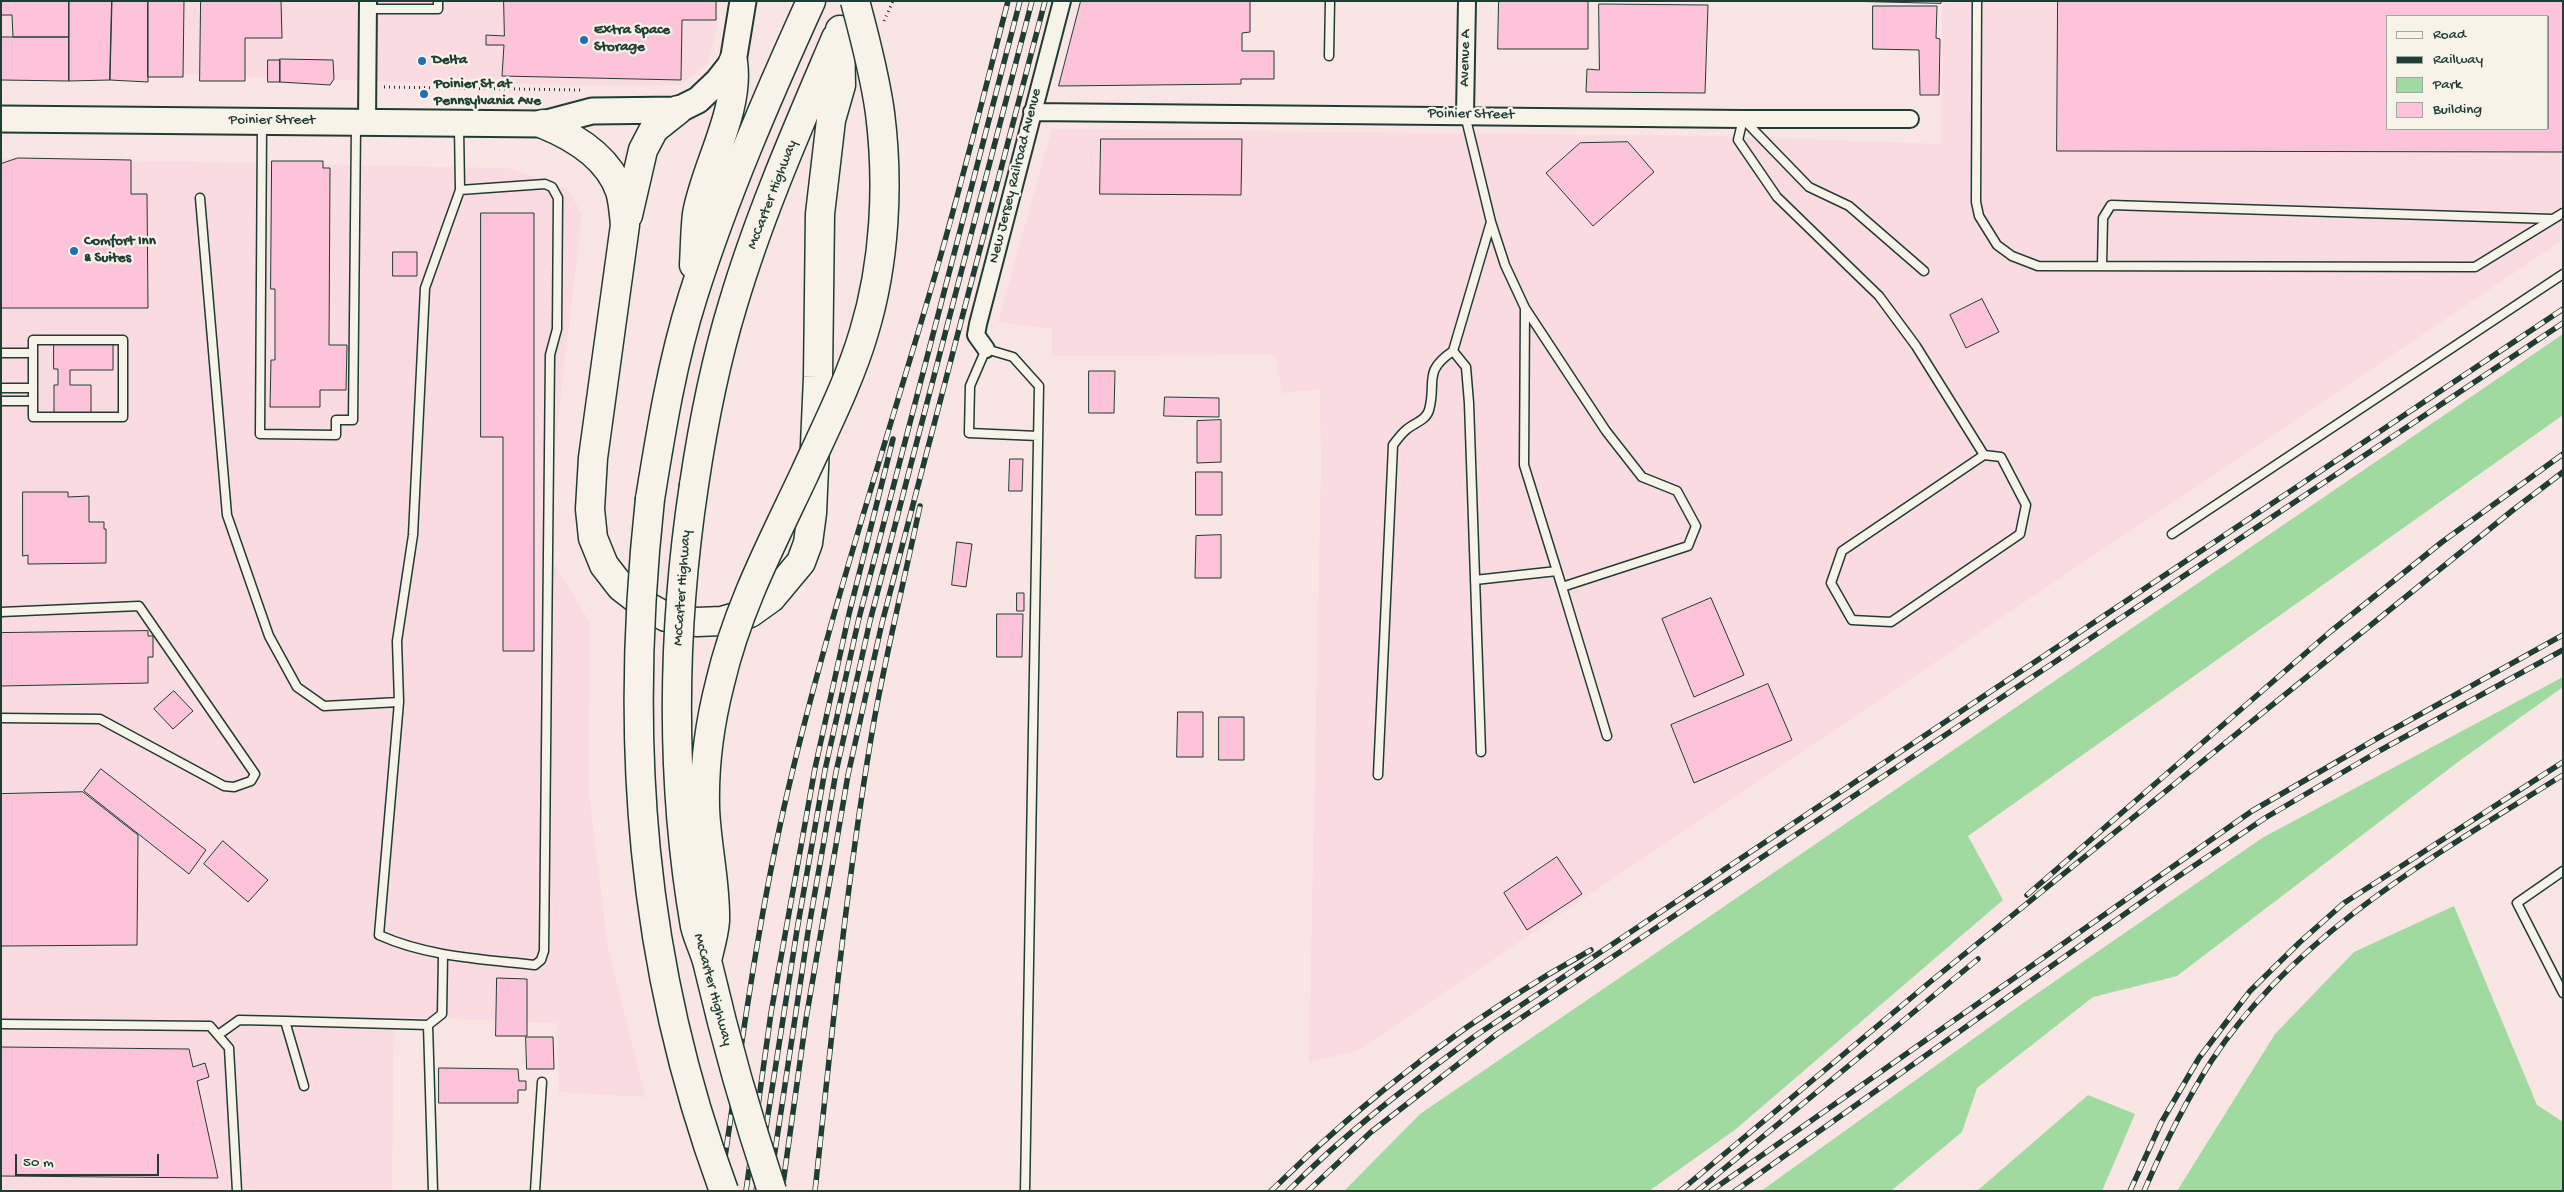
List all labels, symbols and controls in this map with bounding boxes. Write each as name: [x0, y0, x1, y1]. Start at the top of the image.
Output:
legend: [2386, 15, 2549, 130]
place label: Extra Space Storage: [594, 22, 670, 57]
text: Road: [2433, 26, 2466, 44]
street label: Avenue A: [1456, 29, 1476, 87]
marker: Extra Space Storage: [578, 34, 590, 46]
text: Railway: [2433, 51, 2483, 69]
place label: Delta: [432, 52, 467, 70]
marker: Delta: [416, 55, 428, 67]
place label: Poinier St at Pennsylvania Ave: [434, 76, 541, 111]
text: Park: [2433, 76, 2462, 94]
street label: New Jersey Railroad Avenue: [986, 87, 1046, 265]
marker: Poinier St at Pennsylvania Ave: [418, 88, 430, 100]
text: Building: [2433, 101, 2482, 119]
street label: Poinier Street: [1428, 105, 1514, 125]
street label: Poinier Street: [229, 112, 315, 130]
street label: McCarter Highway: [744, 138, 802, 252]
place label: Comfort Inn & Suites: [84, 233, 156, 268]
marker: Comfort Inn & Suites: [68, 245, 80, 257]
street label: McCarter Highway: [670, 530, 696, 646]
street label: McCarter Highway: [688, 932, 736, 1048]
scale bar: [18, 1144, 161, 1176]
text: 50 m: [23, 1154, 54, 1172]

